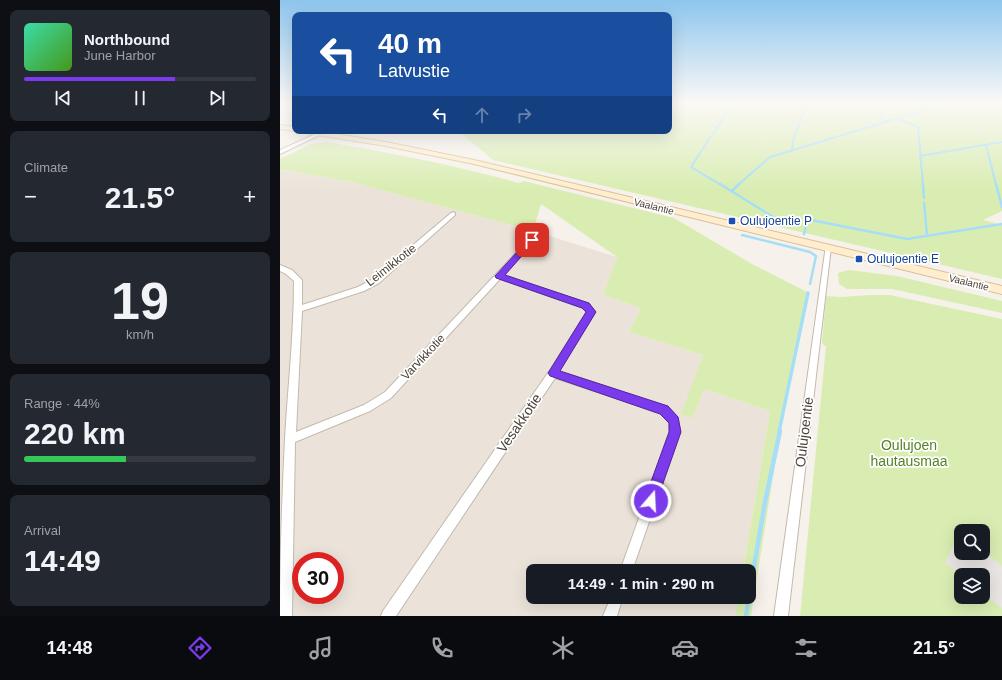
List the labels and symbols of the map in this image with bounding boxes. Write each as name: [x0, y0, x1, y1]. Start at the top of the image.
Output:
street label: Vaalantie: [633, 196, 675, 217]
place label: Oulujoentie P: [740, 214, 812, 228]
marker: Oulujoentie P: [727, 216, 737, 226]
pin: [515, 223, 549, 257]
street label: Leimikkotie: [363, 241, 419, 289]
place label: Oulujoentie E: [867, 252, 939, 266]
marker: Oulujoentie E: [854, 254, 864, 264]
street label: Vaalantie: [948, 272, 990, 293]
street label: Varvikkotie: [398, 331, 448, 383]
street label: Vesakkotie: [493, 390, 545, 456]
street label: Oulujoentie: [792, 396, 816, 468]
park label: Oulujoen hautausmaa: [870, 437, 948, 469]
position arrow: [630, 480, 672, 522]
speed limit sign: 30: [292, 552, 344, 604]

